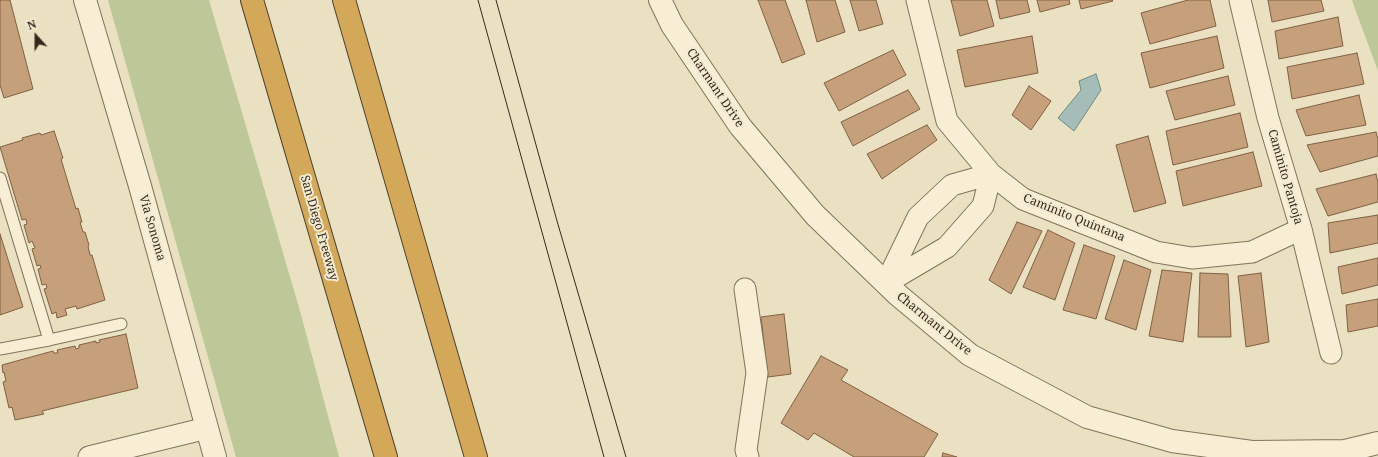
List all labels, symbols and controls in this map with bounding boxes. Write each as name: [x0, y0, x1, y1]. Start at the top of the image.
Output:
north arrow: [16, 16, 56, 56]
text: N: [25, 16, 38, 33]
street label: Charmant Drive: [683, 46, 747, 130]
street label: Caminito Pantoja: [1265, 128, 1305, 226]
street label: San Diego Freeway: [297, 174, 341, 282]
street label: Caminito Quintana: [1021, 191, 1127, 245]
street label: Via Sonoma: [136, 193, 168, 263]
street label: Charmant Drive: [894, 289, 974, 359]

